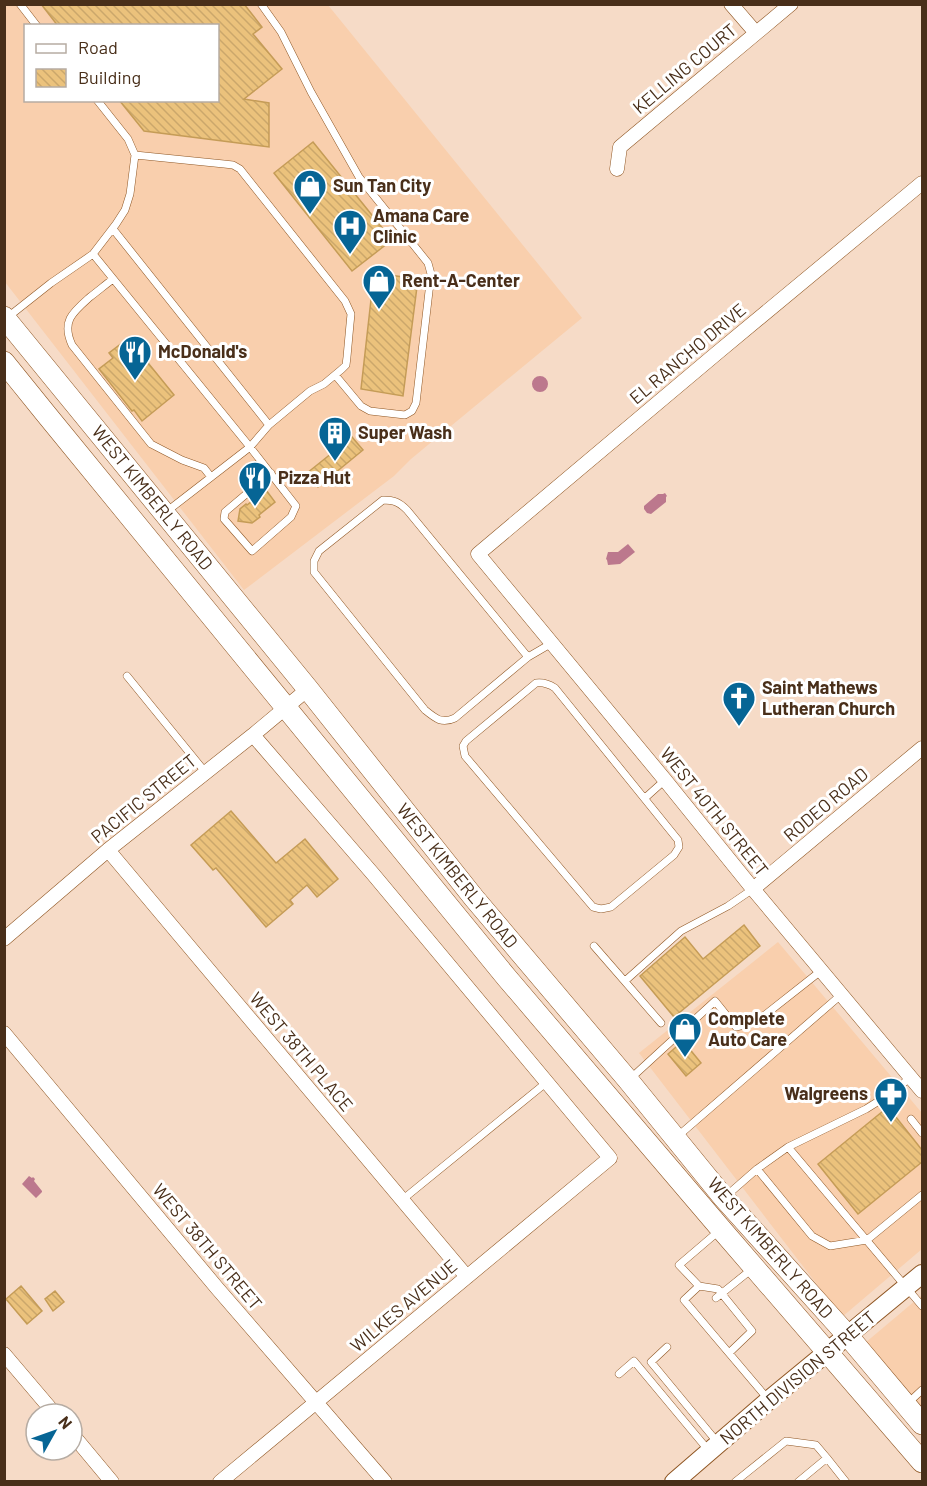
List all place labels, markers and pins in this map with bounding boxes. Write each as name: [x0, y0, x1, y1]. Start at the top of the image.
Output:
shop icon: Sun Tan City: [292, 168, 328, 215]
place label: Sun Tan City: [333, 174, 431, 196]
place label: Amana Care Clinic: [373, 204, 470, 247]
hospital icon: Amana Care Clinic: [332, 208, 368, 255]
shop icon: Rent-A-Center: [361, 263, 397, 310]
place label: Rent-A-Center: [402, 269, 520, 291]
restaurant icon: McDonald's: [117, 334, 153, 381]
place label: McDonald's: [158, 340, 247, 362]
building icon: Super Wash: [317, 415, 353, 462]
place label: Super Wash: [358, 421, 452, 443]
restaurant icon: Pizza Hut: [237, 460, 273, 507]
place label: Pizza Hut: [278, 466, 351, 488]
place label: Saint Mathews Lutheran Church: [762, 676, 895, 719]
church icon: Saint Mathews Lutheran Church: [721, 680, 757, 727]
place label: Complete Auto Care: [708, 1007, 787, 1050]
shop icon: Complete Auto Care: [667, 1011, 703, 1058]
pharmacy icon: Walgreens: [873, 1076, 909, 1123]
place label: Walgreens: [784, 1082, 868, 1104]

